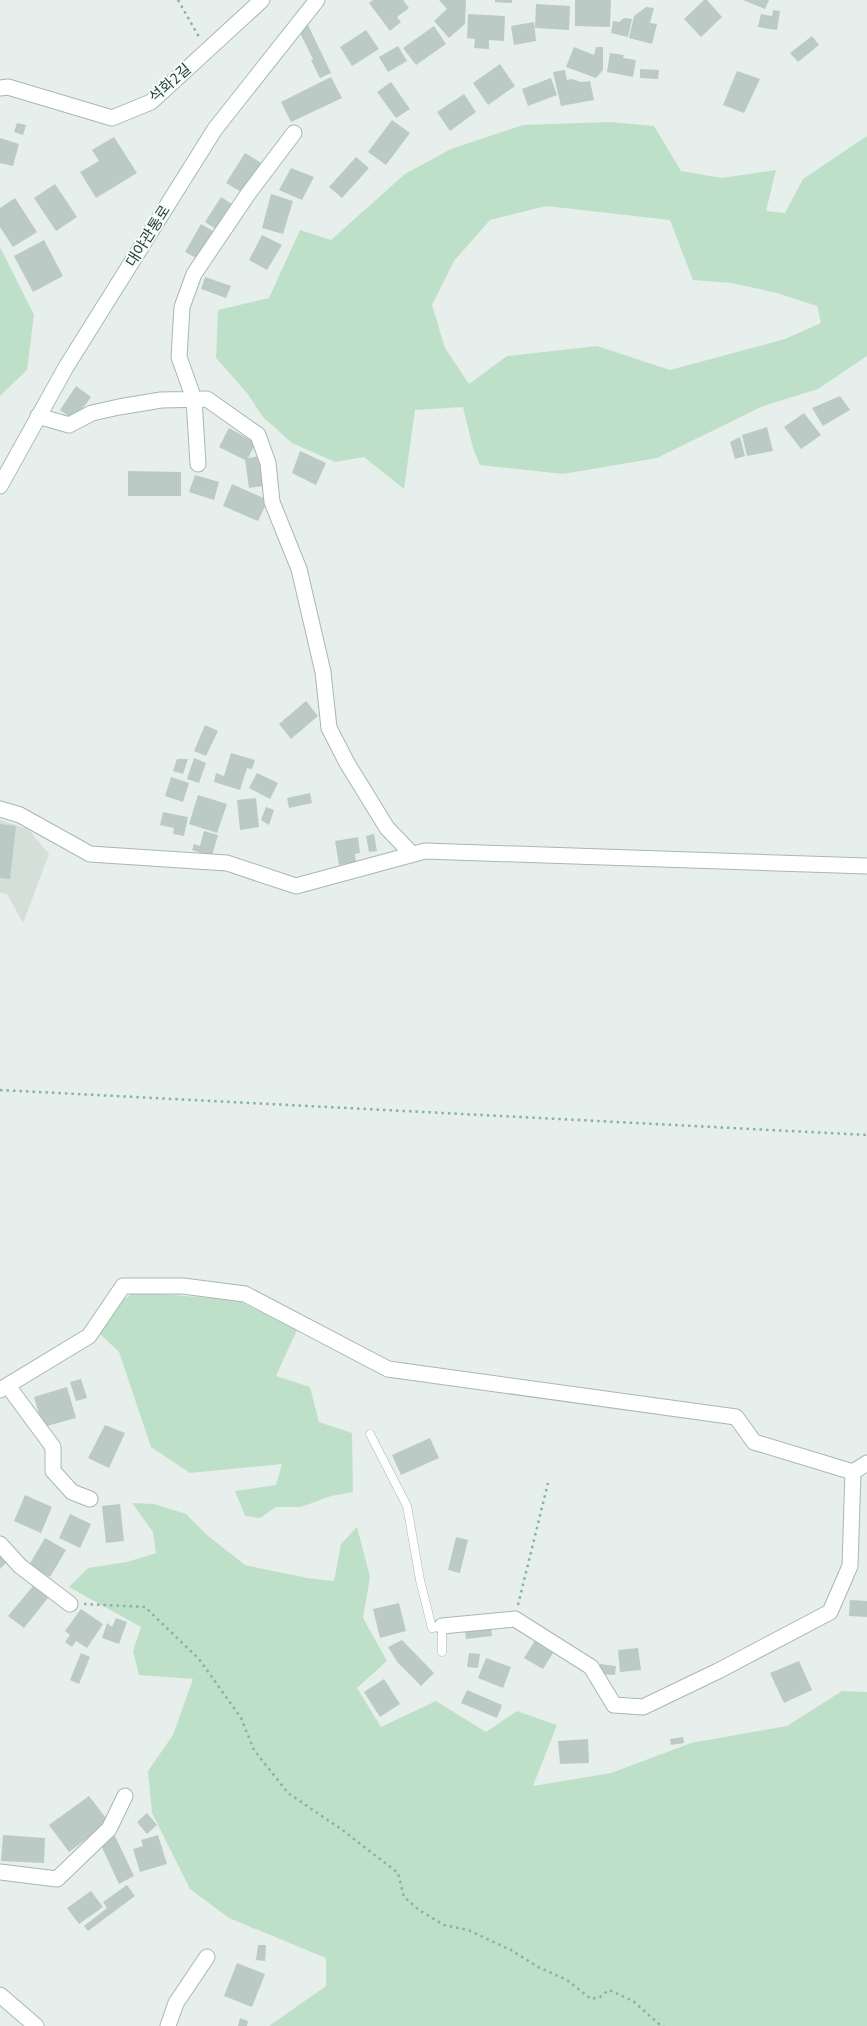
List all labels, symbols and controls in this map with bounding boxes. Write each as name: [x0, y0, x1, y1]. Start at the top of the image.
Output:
street label: 석화2길: [145, 59, 195, 106]
street label: 대야관통로: [121, 201, 174, 270]

